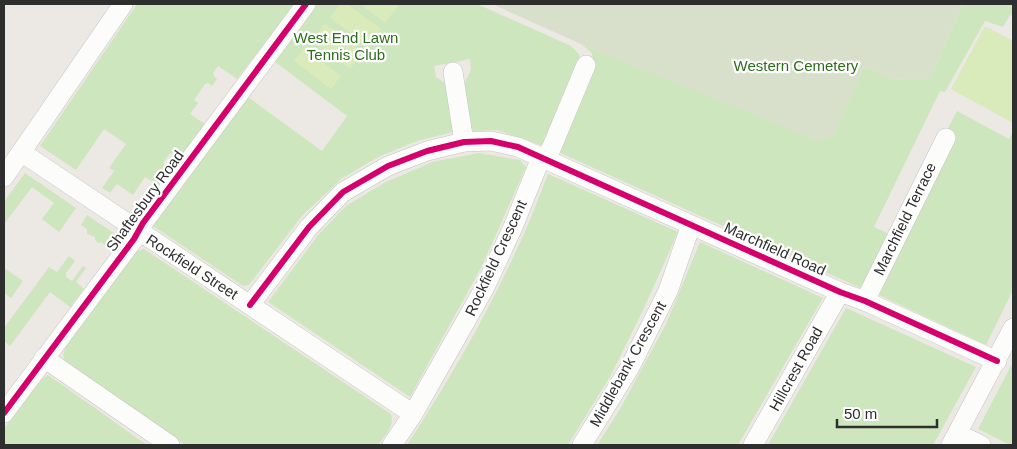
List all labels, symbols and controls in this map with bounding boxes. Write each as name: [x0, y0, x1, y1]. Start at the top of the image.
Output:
park label: West End Lawn Tennis Club: [294, 29, 398, 63]
park label: Western Cemetery: [734, 57, 859, 74]
street label: Shaftesbury Road: [102, 147, 187, 254]
street label: Marchfield Terrace: [870, 160, 939, 278]
street label: Rockfield Crescent: [461, 196, 530, 318]
street label: Marchfield Road: [722, 219, 829, 279]
street label: Rockfield Street: [143, 231, 242, 303]
street label: Middlebank Crescent: [586, 297, 670, 429]
street label: Hillcrest Road: [765, 324, 826, 414]
scale bar: [837, 396, 937, 428]
text: 50 m: [844, 405, 877, 422]

